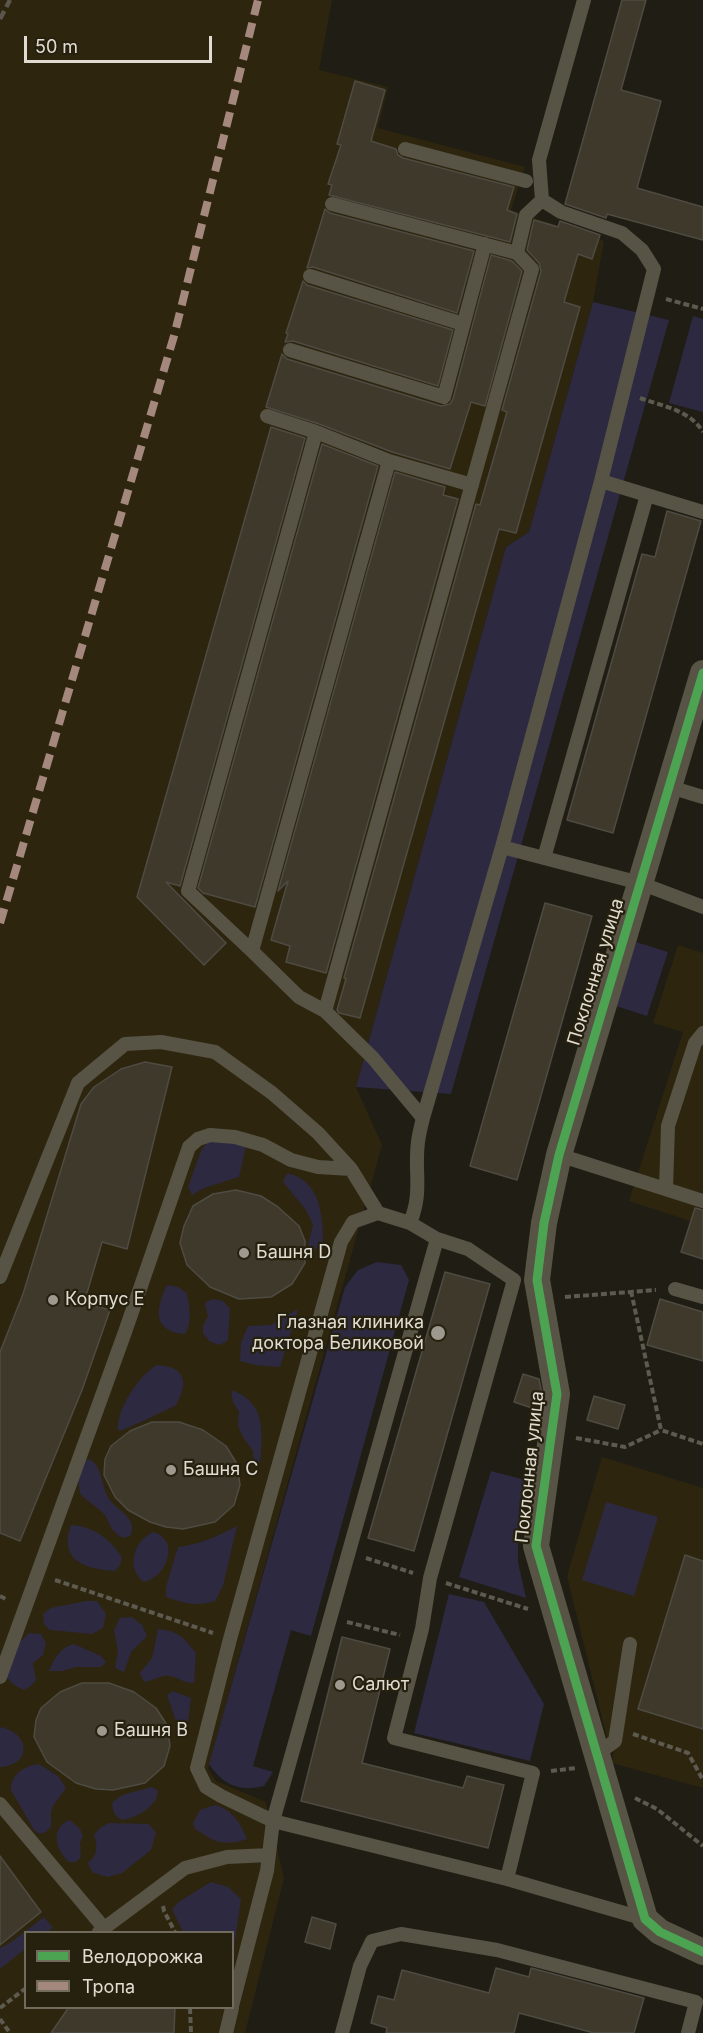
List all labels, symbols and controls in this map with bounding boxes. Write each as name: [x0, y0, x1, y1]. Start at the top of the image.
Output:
scale bar: [27, 24, 214, 62]
text: 50 m: [35, 36, 78, 57]
street label: Поклонная улица: [563, 896, 629, 1048]
place label: Башня D: [256, 1242, 331, 1264]
marker: Башня D: [237, 1246, 251, 1260]
place label: Корпус E: [65, 1289, 144, 1311]
marker: Корпус E: [46, 1293, 60, 1307]
place label: Глазная клиника доктора Беликовой: [252, 1312, 424, 1354]
marker: Глазная клиника доктора Беликовой: [429, 1324, 447, 1342]
street label: Поклонная улица: [511, 1390, 549, 1544]
place label: Башня C: [183, 1459, 258, 1481]
marker: Башня C: [164, 1463, 178, 1477]
place label: Салют: [352, 1674, 409, 1696]
marker: Салют: [333, 1678, 347, 1692]
place label: Башня B: [114, 1720, 188, 1742]
marker: Башня B: [95, 1724, 109, 1738]
legend: [24, 1931, 234, 2009]
text: Велодорожка: [82, 1946, 203, 1967]
text: Тропа: [82, 1976, 135, 1997]

